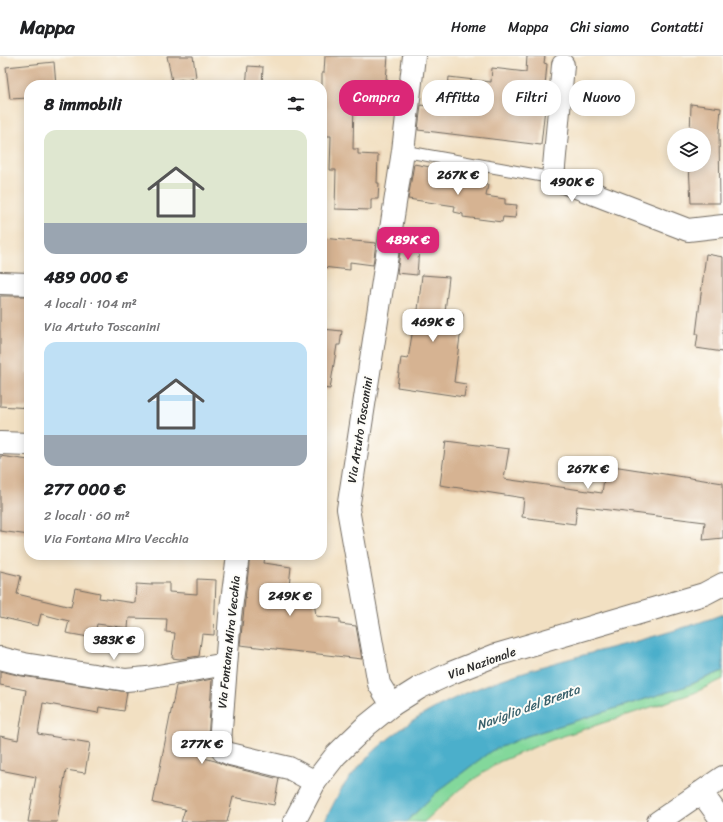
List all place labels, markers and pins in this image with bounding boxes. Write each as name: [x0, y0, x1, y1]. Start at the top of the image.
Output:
pin: 267K €: [425, 162, 491, 196]
pin: 490K €: [539, 169, 605, 203]
pin: 489K €: [375, 227, 441, 261]
pin: 469K €: [400, 309, 466, 343]
pin: 267K €: [555, 456, 621, 490]
pin: 249K €: [257, 583, 323, 617]
pin: 383K €: [81, 627, 147, 661]
pin: 277K €: [169, 731, 235, 765]

